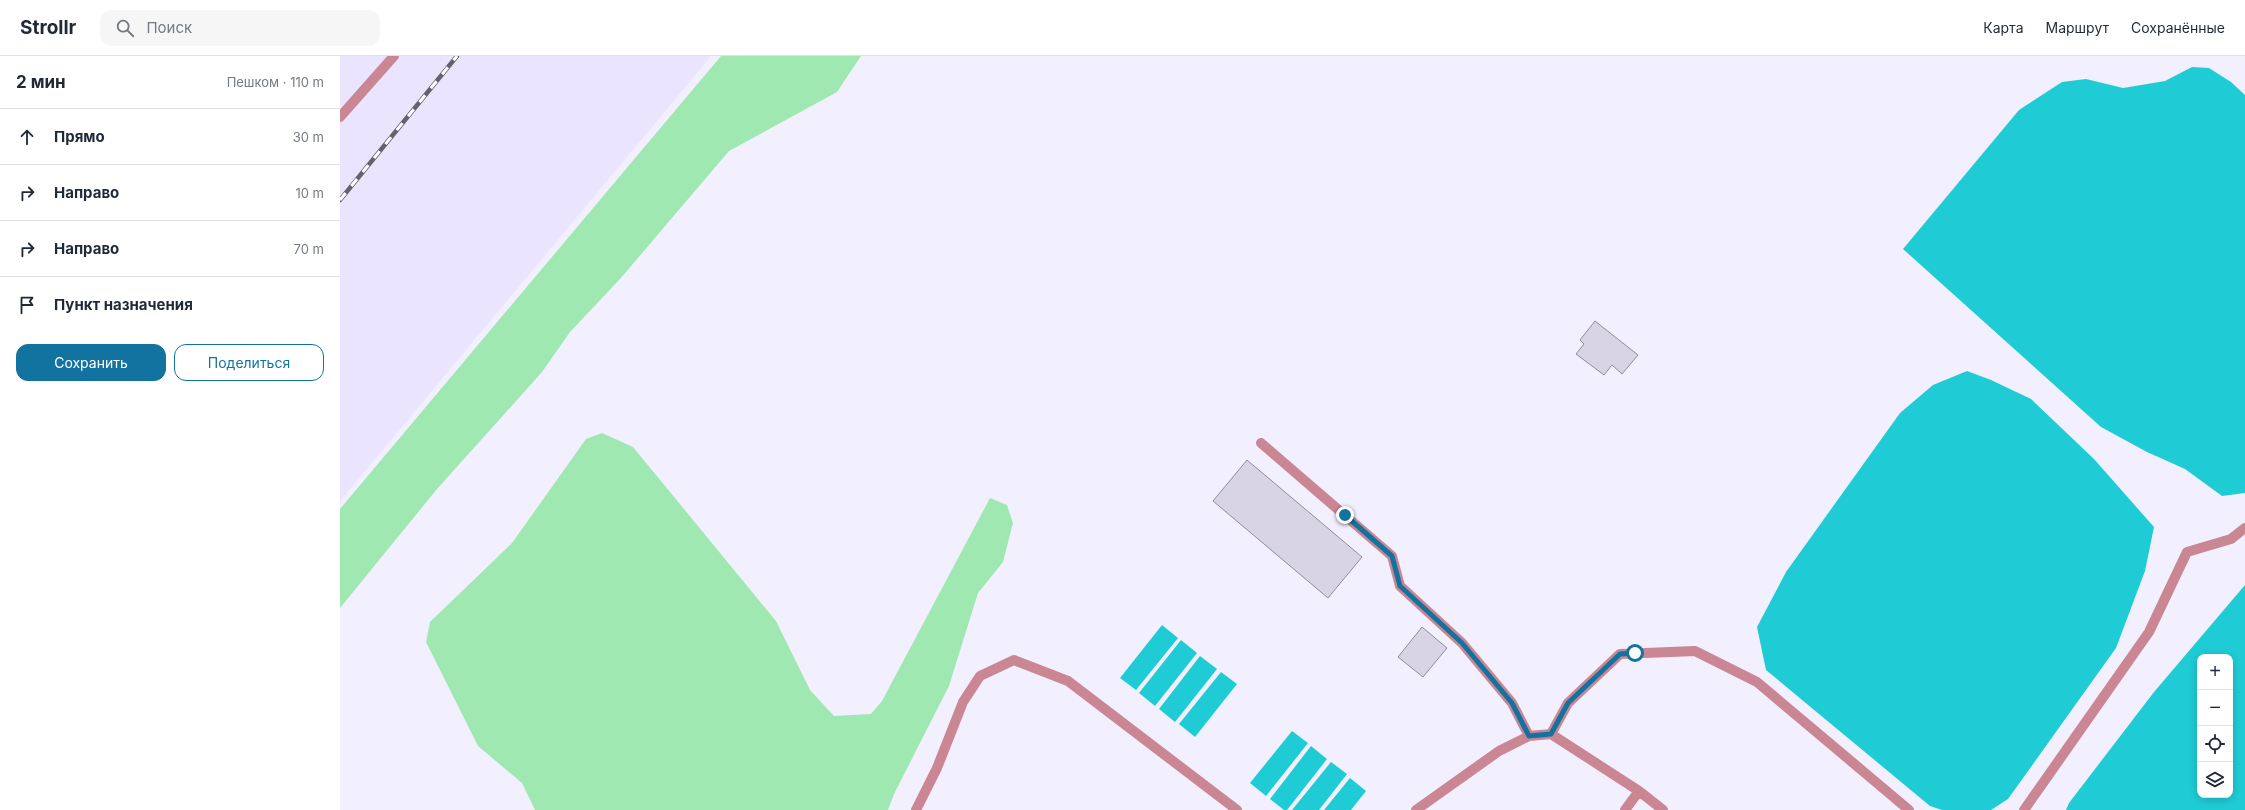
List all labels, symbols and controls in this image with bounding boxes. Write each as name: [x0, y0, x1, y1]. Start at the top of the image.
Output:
search box: [100, 10, 380, 46]
text: Strollr: [20, 16, 76, 39]
icon: search: [114, 17, 136, 39]
text: Поиск: [146, 18, 192, 37]
text: Карта: [1983, 19, 2024, 36]
text: Маршрут: [2046, 19, 2109, 36]
text: Сохранённые: [2131, 19, 2225, 36]
text: 2 мин: [16, 72, 66, 92]
text: Пешком · 110 m: [227, 74, 324, 90]
icon: ahead: [16, 126, 38, 148]
text: Прямо: [54, 127, 105, 146]
text: 30 m: [293, 129, 324, 145]
icon: right: [16, 182, 38, 204]
text: Направо: [54, 183, 119, 202]
text: 10 m: [295, 185, 324, 201]
icon: right: [16, 238, 38, 260]
text: Направо: [54, 239, 119, 258]
text: 70 m: [294, 241, 324, 257]
icon: arrive: [16, 294, 38, 316]
text: Пункт назначения: [54, 295, 193, 314]
button: Сохранить: [16, 344, 166, 381]
button: Поделиться: [174, 344, 324, 381]
route end: [1336, 506, 1354, 524]
route start: [1626, 644, 1644, 662]
map controls: [2197, 654, 2233, 798]
button: +: [2197, 654, 2233, 690]
button: −: [2197, 690, 2233, 726]
button: locate: [2197, 726, 2233, 762]
button: layers: [2197, 762, 2233, 798]

